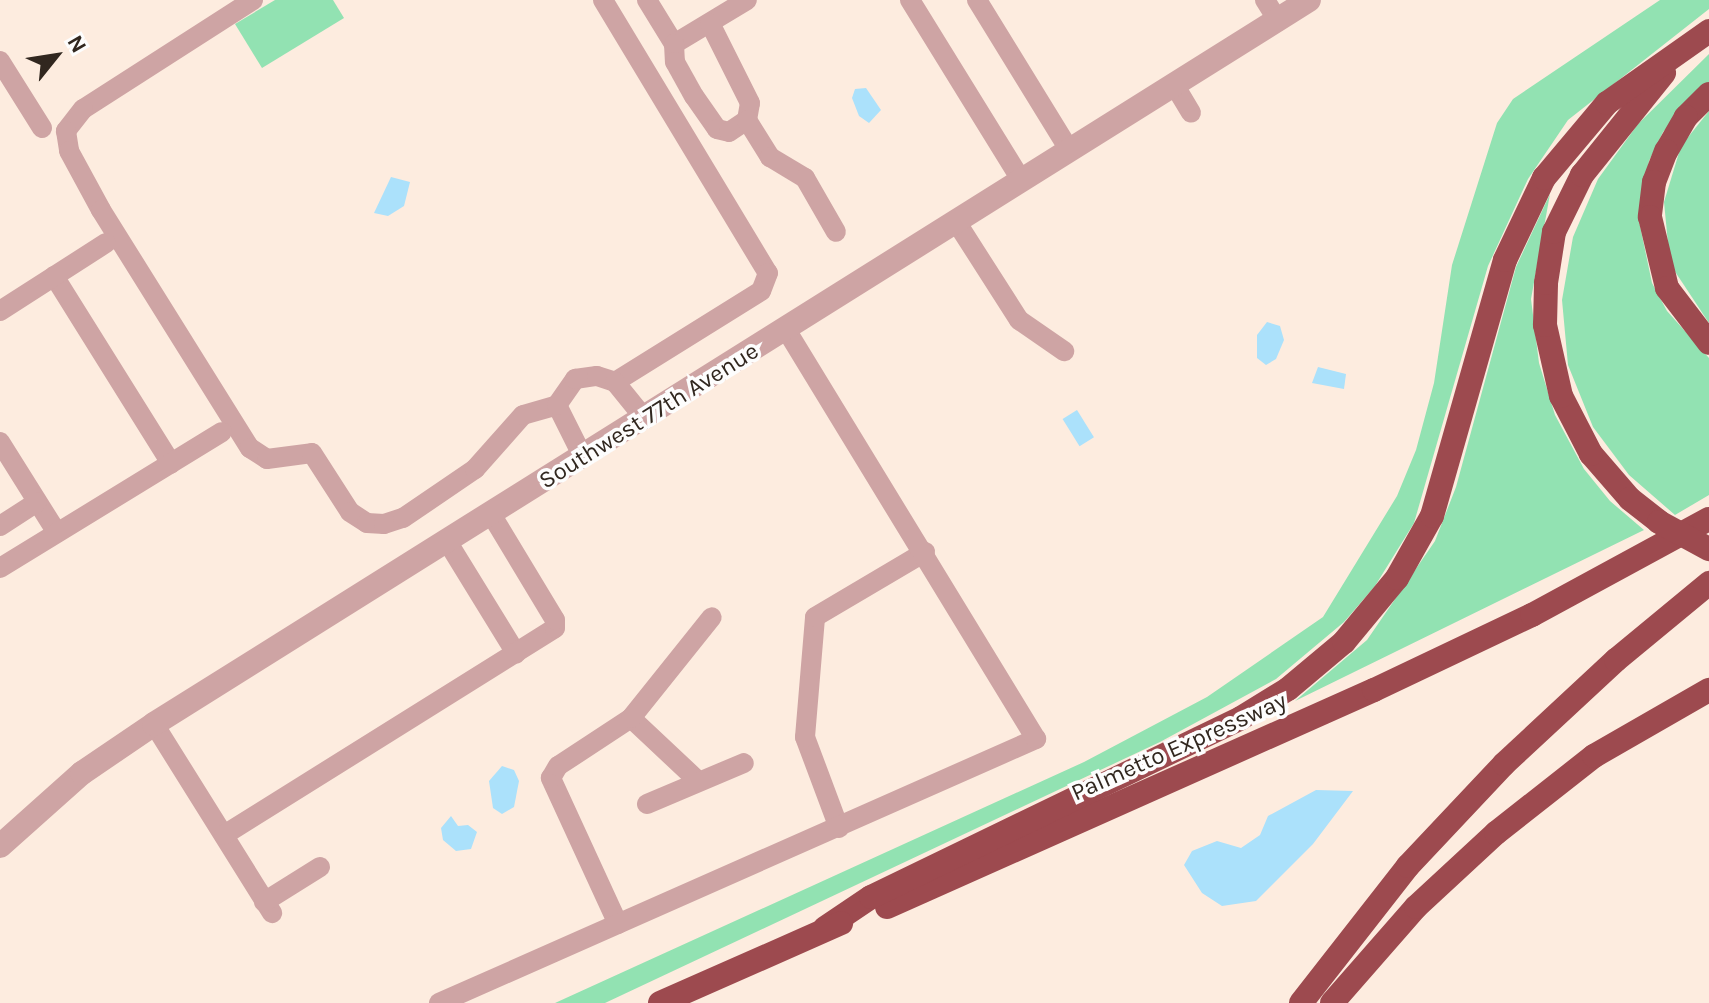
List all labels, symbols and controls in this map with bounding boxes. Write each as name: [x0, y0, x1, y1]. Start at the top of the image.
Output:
north arrow: [16, 16, 96, 96]
text: N: [62, 31, 92, 57]
street label: Southwest 77th Avenue: [534, 337, 764, 495]
street label: Palmetto Expressway: [1067, 687, 1291, 807]

